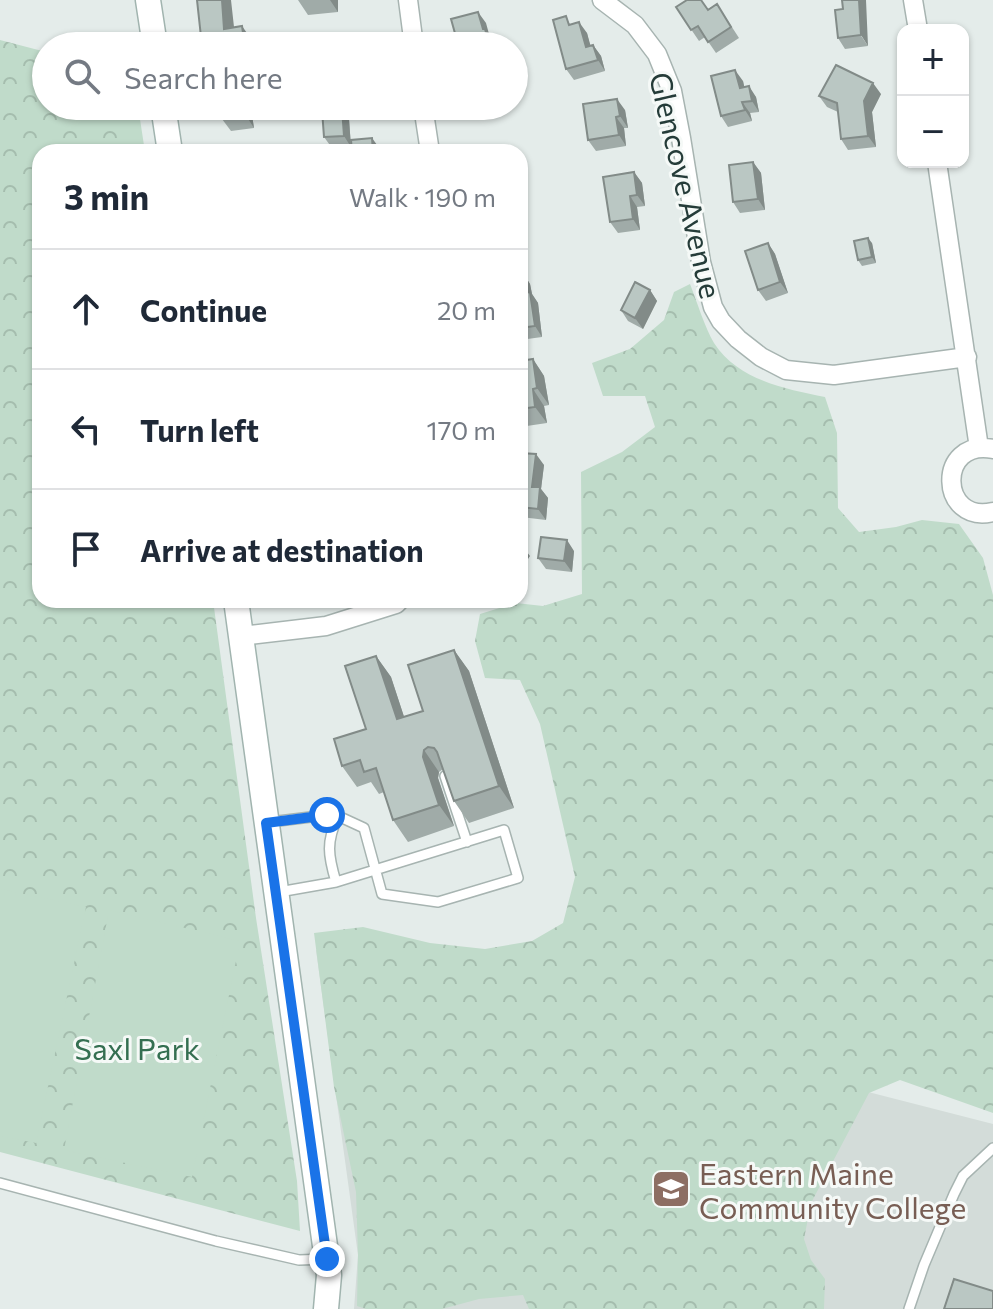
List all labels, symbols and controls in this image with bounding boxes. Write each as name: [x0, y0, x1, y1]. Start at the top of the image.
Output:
map controls: [897, 24, 969, 168]
button: +: [897, 24, 969, 96]
search box: [32, 32, 528, 120]
icon: search: [60, 54, 104, 98]
text: Search here: [124, 58, 283, 95]
street label: Glencove Avenue: [643, 68, 731, 302]
button: −: [897, 96, 969, 168]
text: 3 min: [64, 175, 149, 217]
text: Walk · 190 m: [349, 181, 496, 212]
icon: ahead: [64, 287, 108, 331]
text: Continue: [140, 291, 267, 328]
text: 20 m: [437, 294, 496, 325]
icon: left: [64, 407, 108, 451]
text: Turn left: [140, 411, 259, 448]
text: 170 m: [427, 414, 496, 445]
icon: arrive: [64, 527, 108, 571]
text: Arrive at destination: [140, 531, 424, 568]
route start: [309, 797, 345, 833]
park label: Saxl Park: [74, 1029, 200, 1066]
place label: Eastern Maine Community College: [699, 1154, 966, 1225]
school or university icon: Eastern Maine Community College: [650, 1168, 692, 1210]
route end: [309, 1241, 345, 1277]

